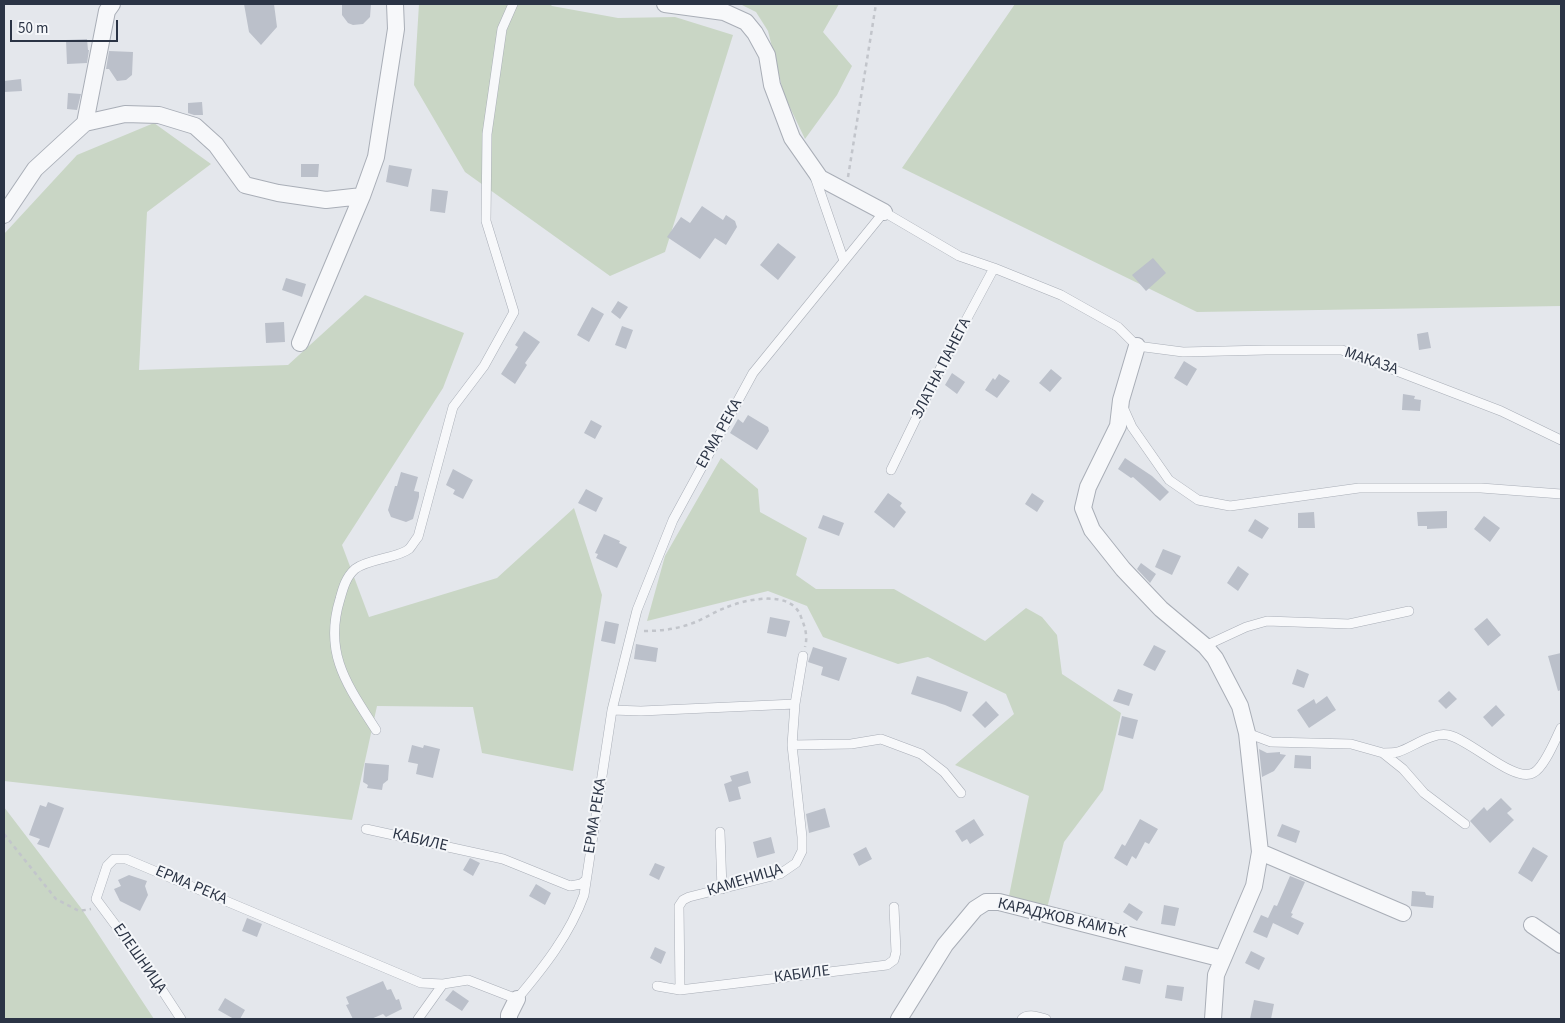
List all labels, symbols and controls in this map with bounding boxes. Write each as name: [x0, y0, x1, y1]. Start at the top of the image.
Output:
scale bar: [12, 10, 120, 42]
text: 50 m: [18, 18, 48, 39]
street label: ЗЛАТНА ПАНЕГА: [908, 315, 976, 423]
street label: МАКАЗА: [1341, 344, 1401, 380]
street label: ЕРМА РЕКА: [693, 396, 747, 472]
street label: ЕРМА РЕКА: [581, 777, 611, 855]
street label: КАБИЛЕ: [390, 825, 450, 857]
street label: КАМЕНИЦА: [705, 860, 785, 902]
street label: ЕРМА РЕКА: [152, 862, 230, 910]
street label: КАРАДЖОВ КАМЪК: [996, 895, 1128, 943]
street label: ЕЛЕШНИЦА: [108, 920, 170, 998]
street label: КАБИЛЕ: [773, 962, 831, 988]

